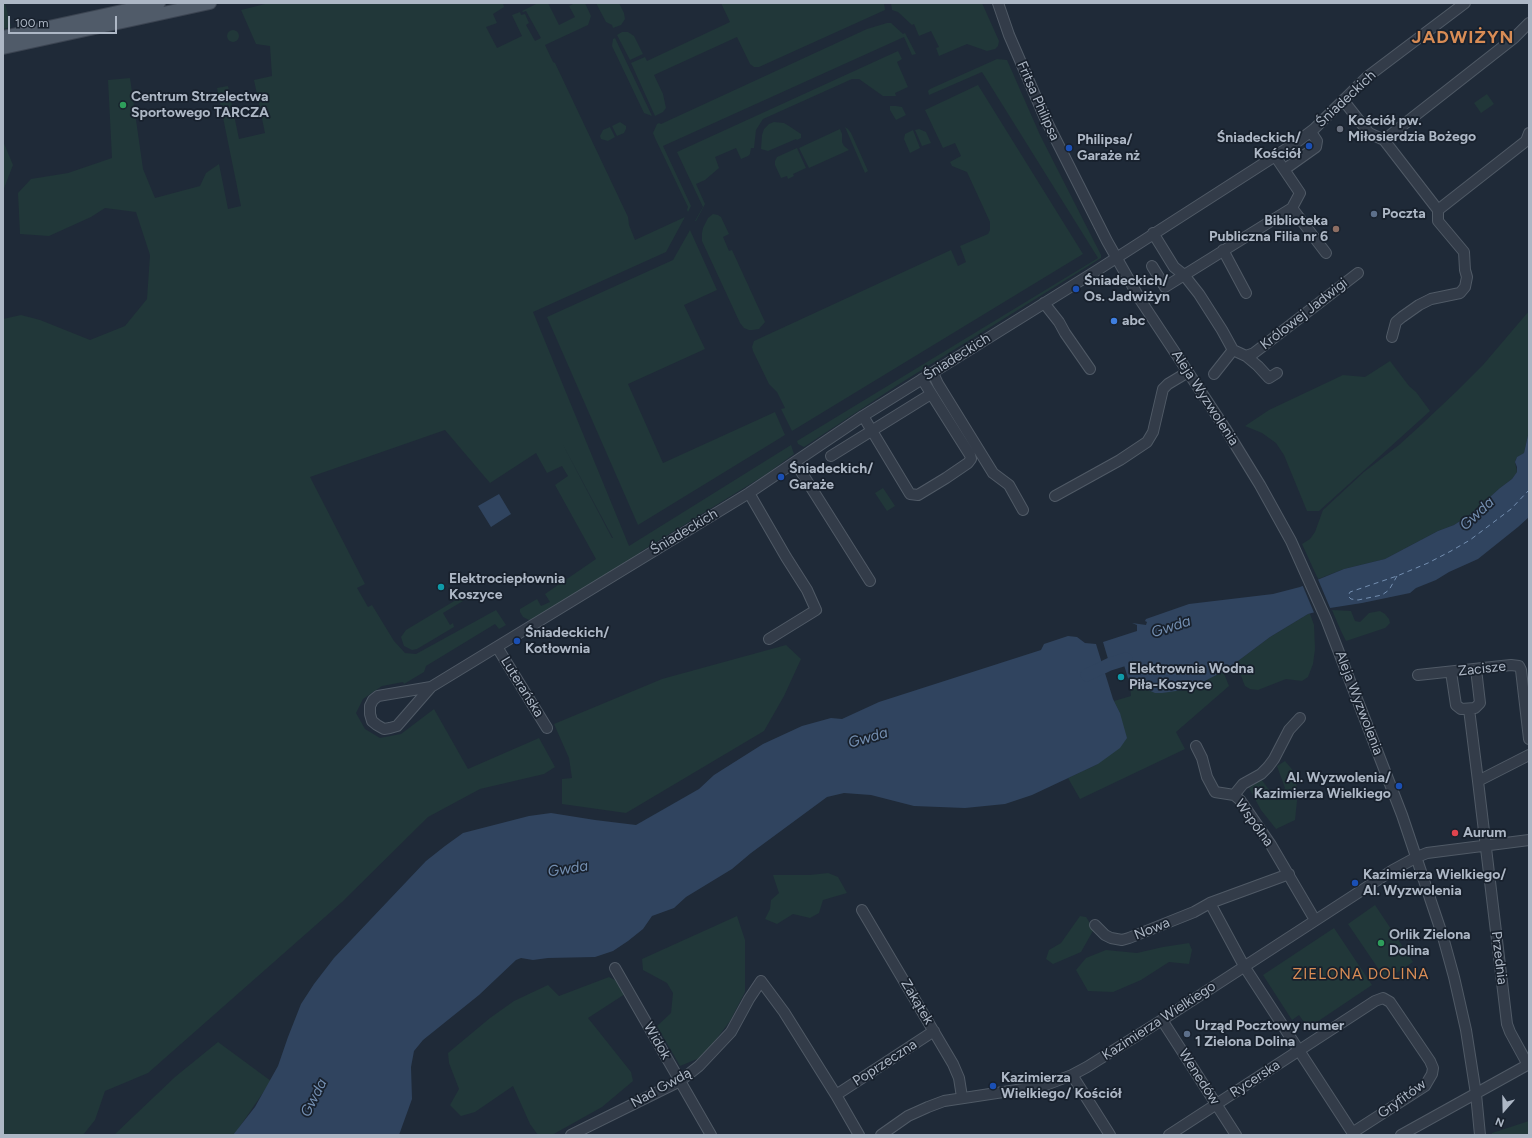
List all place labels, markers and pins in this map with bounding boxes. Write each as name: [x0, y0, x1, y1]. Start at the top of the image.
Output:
place label: Centrum Strzelectwa Sportowego TARCZA: [131, 89, 269, 122]
marker: Centrum Strzelectwa Sportowego TARCZA: [118, 100, 128, 110]
place label: Kościół pw. Miłosierdzia Bożego: [1348, 113, 1476, 146]
marker: Kościół pw. Miłosierdzia Bożego: [1335, 124, 1345, 134]
place label: Śniadeckich/ Kościół: [1217, 130, 1301, 162]
place label: Philipsa/ Garaże nż: [1077, 132, 1140, 164]
marker: Śniadeckich/ Kościół: [1304, 141, 1314, 151]
marker: Philipsa/ Garaże nż: [1064, 143, 1074, 153]
place label: Poczta: [1382, 206, 1426, 222]
marker: Poczta: [1369, 209, 1379, 219]
place label: Biblioteka Publiczna Filia nr 6: [1209, 213, 1328, 246]
marker: Biblioteka Publiczna Filia nr 6: [1331, 224, 1341, 234]
place label: Śniadeckich/ Os. Jadwiżyn: [1084, 273, 1170, 306]
marker: Śniadeckich/ Os. Jadwiżyn: [1071, 284, 1081, 294]
place label: abc: [1122, 313, 1145, 329]
marker: abc: [1109, 316, 1119, 326]
place label: Śniadeckich/ Garaże: [789, 461, 873, 494]
marker: Śniadeckich/ Garaże: [776, 472, 786, 482]
place label: Elektrociepłownia Koszyce: [449, 571, 565, 604]
marker: Elektrociepłownia Koszyce: [436, 582, 446, 592]
place label: Śniadeckich/ Kotłownia: [525, 625, 609, 658]
marker: Śniadeckich/ Kotłownia: [512, 636, 522, 646]
place label: Elektrownia Wodna Piła-Koszyce: [1129, 661, 1254, 694]
marker: Elektrownia Wodna Piła-Koszyce: [1116, 672, 1126, 682]
place label: Al. Wyzwolenia/ Kazimierza Wielkiego: [1254, 770, 1391, 802]
marker: Al. Wyzwolenia/ Kazimierza Wielkiego: [1394, 781, 1404, 791]
place label: Aurum: [1463, 825, 1506, 841]
marker: Aurum: [1450, 828, 1460, 838]
place label: Kazimierza Wielkiego/ Al. Wyzwolenia: [1363, 867, 1506, 900]
marker: Kazimierza Wielkiego/ Al. Wyzwolenia: [1350, 878, 1360, 888]
place label: Orlik Zielona Dolina: [1389, 927, 1471, 960]
marker: Orlik Zielona Dolina: [1376, 938, 1386, 948]
place label: Urząd Pocztowy numer 1 Zielona Dolina: [1195, 1018, 1344, 1050]
marker: Urząd Pocztowy numer 1 Zielona Dolina: [1182, 1029, 1192, 1039]
place label: Kazimierza Wielkiego/ Kościół: [1001, 1070, 1122, 1102]
marker: Kazimierza Wielkiego/ Kościół: [988, 1081, 998, 1091]

